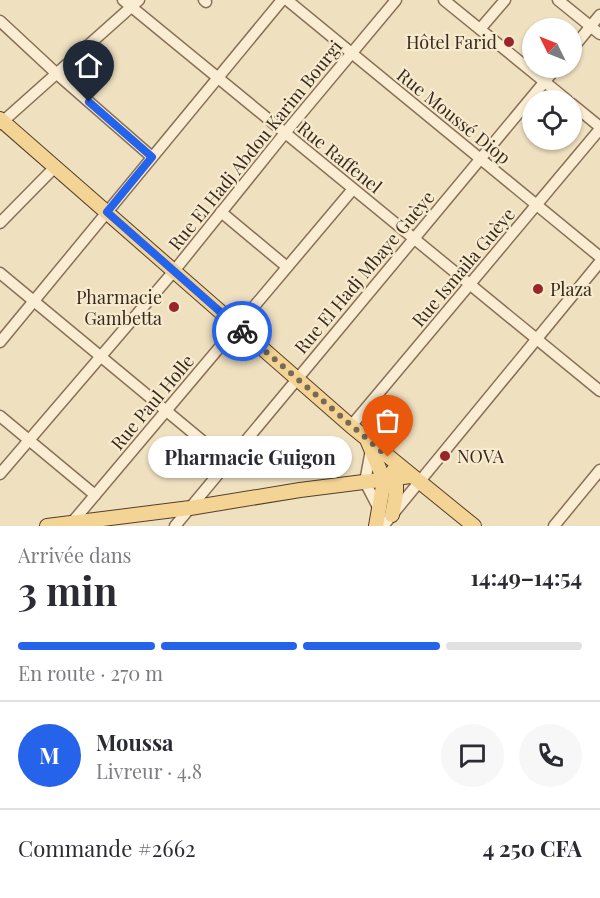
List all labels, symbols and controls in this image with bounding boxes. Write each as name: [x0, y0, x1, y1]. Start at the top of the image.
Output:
north arrow: [522, 18, 582, 78]
map controls: [522, 18, 582, 150]
place label: Hôtel Farid: [406, 30, 498, 54]
street label: Rue El Hadj Abdou Karim Bourgi: [163, 35, 347, 255]
marker: Hôtel Farid: [502, 35, 516, 49]
pin: [63, 40, 114, 102]
icon: home: [72, 49, 105, 82]
street label: Rue Moussé Diop: [392, 63, 516, 169]
button: locate: [522, 90, 582, 150]
street label: Rue Raffenel: [293, 116, 387, 198]
street label: Rue El Hadj Mbaye Guèye: [289, 185, 439, 359]
street label: Rue Ismaila Guèye: [406, 202, 520, 332]
place label: Plaza: [550, 277, 592, 301]
marker: Plaza: [531, 282, 545, 296]
place label: Pharmacie Gambetta: [76, 285, 162, 330]
marker: Pharmacie Gambetta: [167, 300, 181, 314]
courier: [212, 301, 272, 361]
icon: bike: [226, 315, 259, 348]
street label: Rue Paul Holle: [105, 349, 199, 455]
pin: [362, 395, 413, 457]
icon: bag: [371, 404, 404, 437]
callout: Pharmacie Guigon: [148, 436, 352, 478]
text: Pharmacie Guigon: [164, 443, 336, 470]
place label: NOVA: [457, 444, 505, 468]
marker: NOVA: [438, 449, 452, 463]
text: Arrivée dans: [18, 541, 132, 568]
text: 14:49–14:54: [471, 562, 582, 592]
text: 3 min: [18, 564, 117, 616]
text: En route · 270 m: [18, 659, 163, 686]
button: chat: [441, 724, 504, 787]
button: phone: [519, 724, 582, 787]
text: Moussa: [96, 727, 173, 757]
text: M: [39, 740, 60, 770]
text: Livreur · 4.8: [96, 757, 202, 784]
text: Commande #2662: [18, 833, 196, 863]
text: 4 250 CFA: [483, 833, 582, 863]

